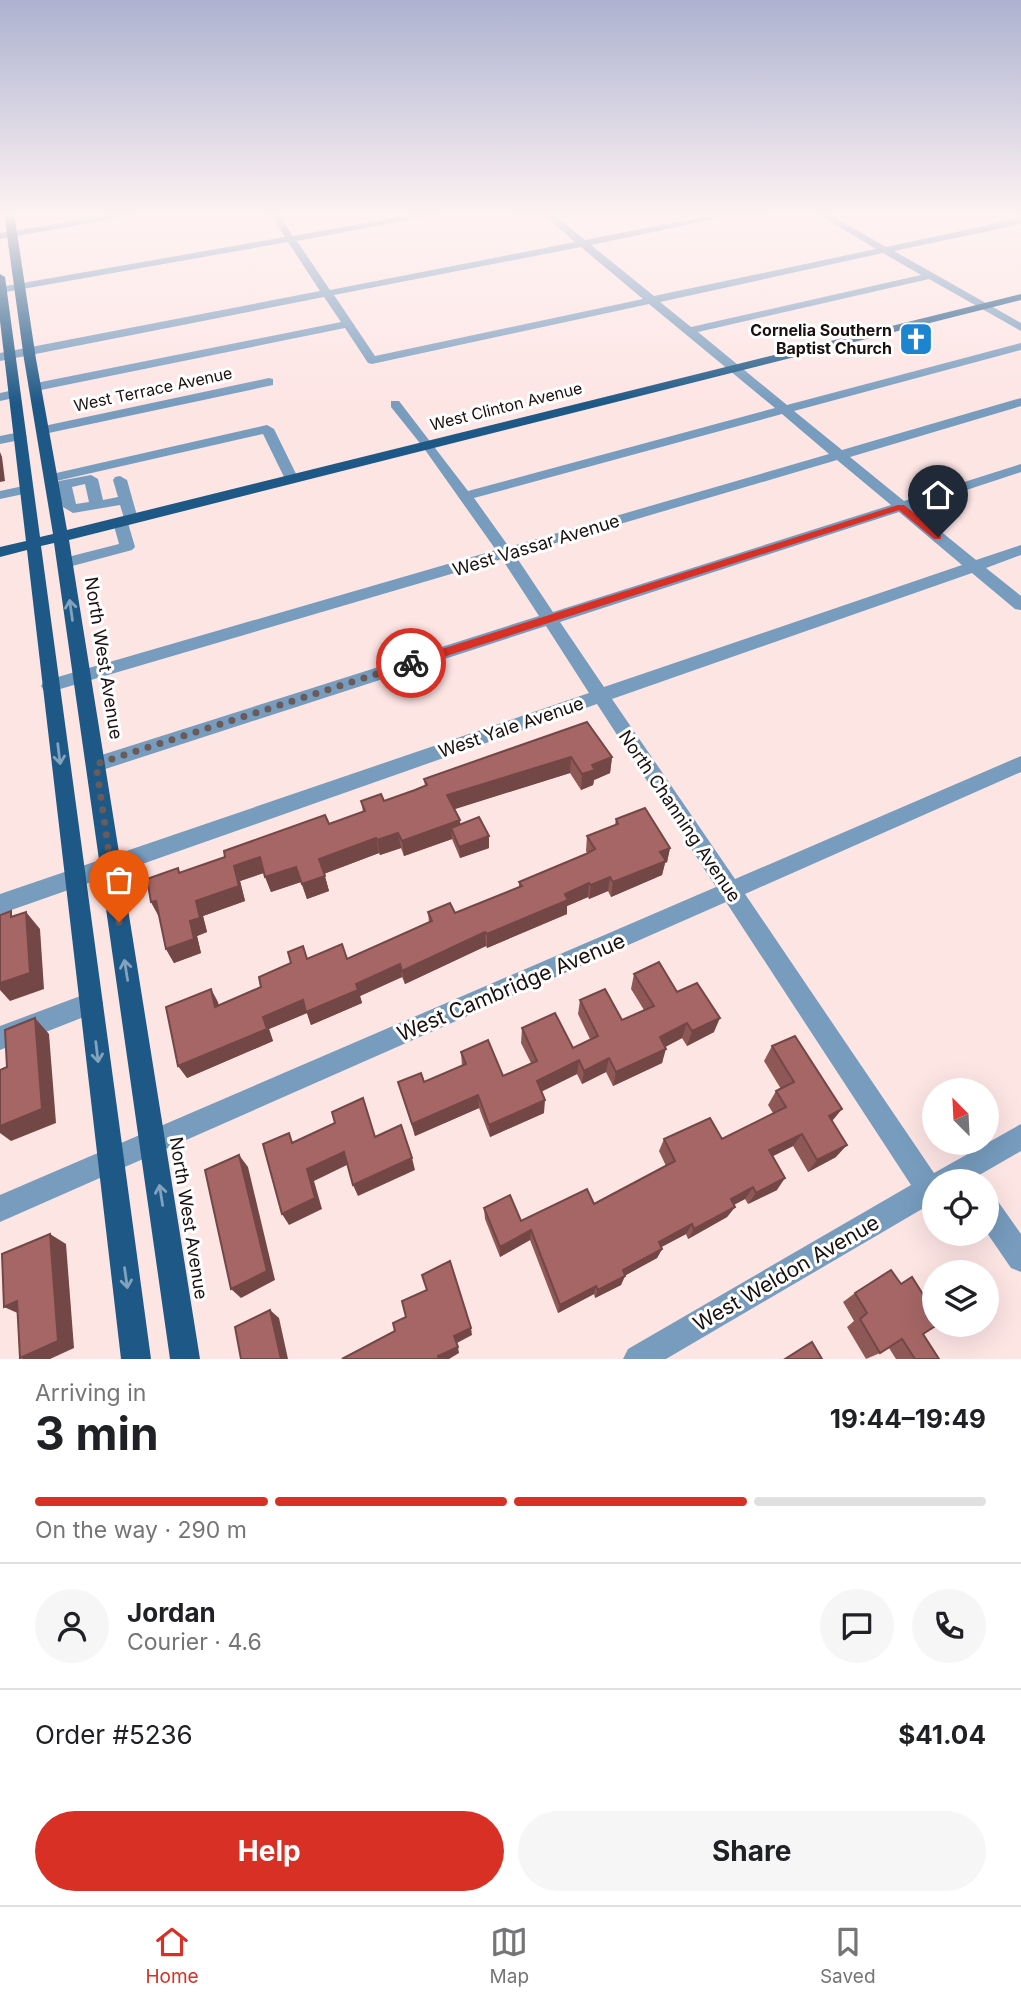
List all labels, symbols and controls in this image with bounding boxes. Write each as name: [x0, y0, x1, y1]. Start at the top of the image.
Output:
place label: Cornelia Southern Baptist Church: [750, 320, 892, 358]
church icon: Cornelia Southern Baptist Church: [897, 320, 935, 358]
street label: West Terrace Avenue: [72, 362, 234, 416]
street label: West Clinton Avenue: [428, 377, 584, 435]
pin: [908, 465, 968, 537]
icon: home: [919, 476, 957, 514]
street label: West Vassar Avenue: [450, 510, 622, 580]
street label: North West Avenue: [81, 575, 127, 741]
one-way arrow: [65, 599, 78, 621]
courier: [376, 628, 446, 698]
icon: bike: [392, 644, 430, 682]
street label: West Yale Avenue: [436, 692, 586, 762]
street label: North Channing Avenue: [615, 726, 745, 906]
one-way arrow: [53, 742, 66, 764]
pin: [89, 850, 149, 922]
icon: bag: [100, 861, 138, 899]
street label: West Cambridge Avenue: [393, 928, 629, 1046]
one-way arrow: [120, 959, 133, 982]
one-way arrow: [91, 1040, 104, 1063]
north arrow: [922, 1078, 999, 1155]
map controls: [922, 1078, 999, 1337]
street label: North West Avenue: [166, 1135, 212, 1301]
button: locate: [922, 1169, 999, 1246]
one-way arrow: [154, 1184, 167, 1207]
street label: West Weldon Avenue: [689, 1210, 883, 1336]
button: layers: [922, 1260, 999, 1337]
one-way arrow: [119, 1266, 132, 1289]
text: Arriving in: [35, 1379, 146, 1407]
text: 19:44–19:49: [830, 1403, 986, 1434]
text: 3 min: [35, 1405, 159, 1461]
text: On the way · 290 m: [35, 1516, 247, 1544]
button: person: [35, 1589, 109, 1663]
button: chat: [820, 1589, 894, 1663]
button: phone: [912, 1589, 986, 1663]
text: Jordan: [127, 1597, 216, 1628]
text: Courier · 4.6: [127, 1628, 262, 1656]
text: Order #5236: [35, 1719, 193, 1750]
text: $41.04: [898, 1719, 986, 1750]
button: Help: [35, 1811, 504, 1891]
button: Share: [518, 1811, 986, 1891]
tab: Home: [145, 1923, 199, 1988]
tab: Map: [490, 1923, 529, 1988]
tab: Saved: [820, 1923, 876, 1988]

